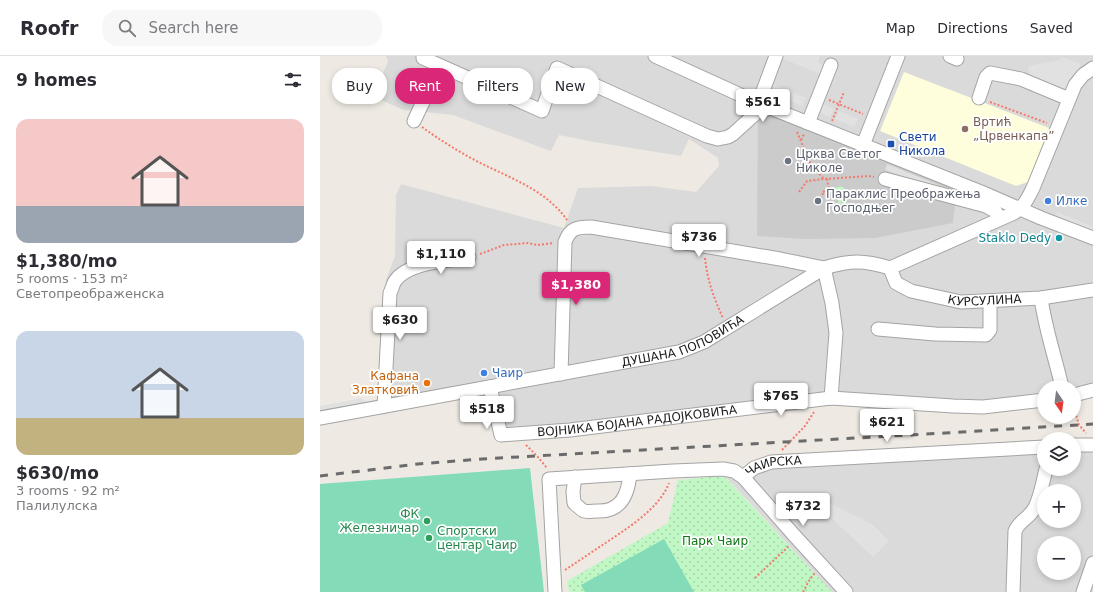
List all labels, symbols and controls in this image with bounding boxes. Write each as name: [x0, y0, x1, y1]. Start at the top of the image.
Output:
search box: [102, 10, 382, 46]
text: Roofr: [20, 17, 78, 39]
icon: search: [116, 17, 138, 39]
text: Search here: [148, 19, 238, 37]
text: Map: [886, 20, 915, 36]
text: Directions: [937, 20, 1008, 36]
text: Saved: [1030, 20, 1073, 36]
chip: Buy: [332, 68, 387, 104]
chip: Rent: [395, 68, 455, 104]
chip: Filters: [463, 68, 533, 104]
chip: New: [541, 68, 599, 104]
icon: filters: [282, 69, 304, 91]
text: 9 homes: [16, 70, 97, 90]
pin: $561: [739, 89, 787, 123]
text: $561: [745, 94, 781, 109]
place label: Вртић „Црвенкапа”: [973, 115, 1054, 143]
marker: Вртић „Црвенкапа”: [960, 124, 970, 134]
place label: Свети Никола: [899, 130, 945, 158]
marker: Свети Никола: [886, 139, 896, 149]
icon: home: [124, 145, 196, 217]
place label: Црква Светог Николе: [796, 147, 882, 175]
marker: Црква Светог Николе: [783, 156, 793, 166]
place label: Параклис Преображења Господњег: [826, 187, 981, 215]
place label: Илке: [1056, 194, 1087, 208]
marker: Параклис Преображења Господњег: [813, 196, 823, 206]
marker: Илке: [1043, 196, 1053, 206]
pin: $736: [675, 224, 723, 258]
text: $736: [681, 229, 717, 244]
place label: Staklo Dedy: [979, 231, 1051, 245]
marker: Staklo Dedy: [1054, 233, 1064, 243]
pin: $1,110: [408, 241, 474, 275]
text: $1,110: [416, 246, 466, 261]
text: $1,380/mo: [16, 251, 117, 271]
text: 5 rooms · 153 m²: [16, 271, 128, 286]
pin: $1,380: [543, 272, 609, 306]
text: $1,380: [551, 277, 601, 292]
text: Светопреображенска: [16, 286, 164, 301]
street label: КУРСУЛИНА: [946, 292, 1023, 310]
pin: $630: [376, 307, 424, 341]
text: $630: [382, 312, 418, 327]
street label: ДУШАНА ПОПОВИЋА: [620, 312, 747, 369]
icon: home: [124, 357, 196, 429]
place label: Чаир: [492, 366, 523, 380]
marker: Чаир: [479, 368, 489, 378]
place label: Кафана Златковић: [352, 369, 419, 397]
marker: Кафана Златковић: [422, 378, 432, 388]
north arrow: [1037, 380, 1081, 424]
map controls: [1037, 380, 1081, 580]
pin: $765: [757, 383, 805, 417]
text: $765: [763, 388, 799, 403]
pin: $518: [463, 396, 511, 430]
text: $518: [469, 401, 505, 416]
street label: ВОЈНИКА БОЈАНА РАДОЈКОВИЋА: [537, 402, 738, 439]
pin: $621: [863, 409, 911, 443]
text: $621: [869, 414, 905, 429]
button: layers: [1037, 432, 1081, 476]
street label: ЧАИРСКА: [743, 453, 803, 479]
text: $630/mo: [16, 463, 99, 483]
text: 3 rooms · 92 m²: [16, 483, 120, 498]
button: +: [1037, 484, 1081, 528]
pin: $732: [779, 493, 827, 527]
text: Палилулска: [16, 498, 98, 513]
text: $732: [785, 498, 821, 513]
place label: ФК Железничар: [340, 507, 419, 535]
marker: ФК Железничар: [422, 516, 432, 526]
place label: Спортски центар Чаир: [437, 524, 517, 552]
marker: Спортски центар Чаир: [424, 533, 434, 543]
park label: Парк Чаир: [682, 534, 748, 548]
button: −: [1037, 536, 1081, 580]

